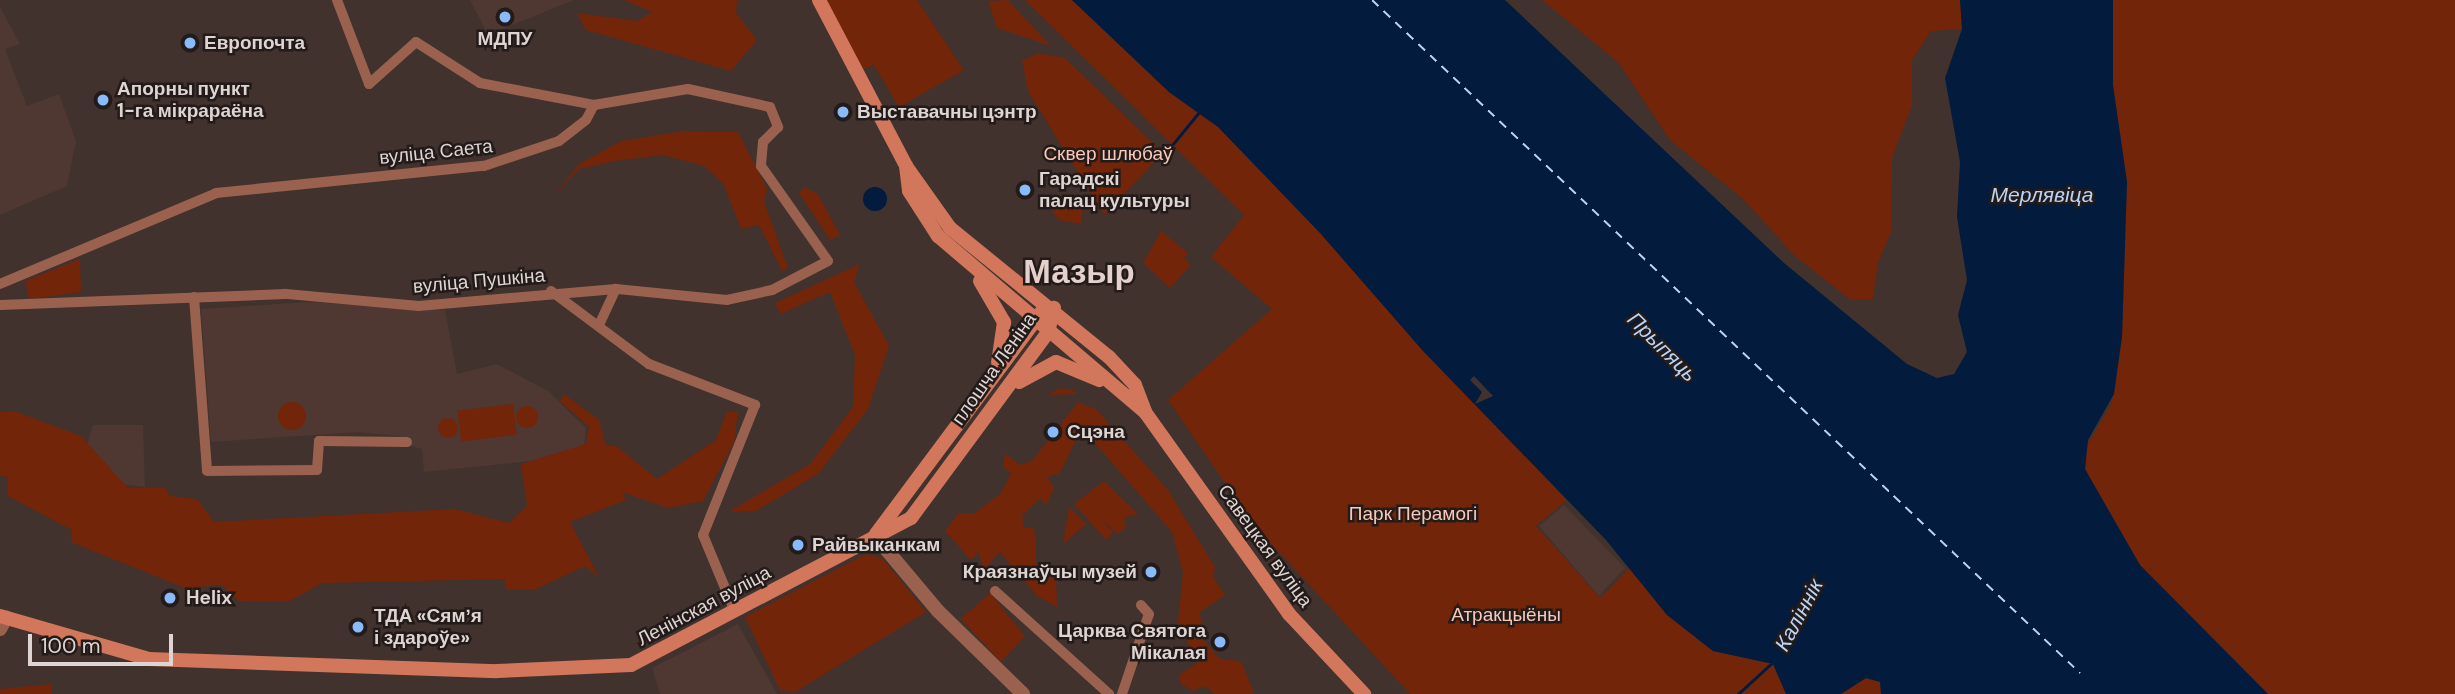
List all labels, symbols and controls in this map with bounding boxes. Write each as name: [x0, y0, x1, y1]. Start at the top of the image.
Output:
marker: МДПУ: [497, 9, 513, 25]
place label: МДПУ: [478, 28, 532, 50]
place label: Европочта: [204, 32, 305, 54]
marker: Европочта: [182, 35, 198, 51]
place label: Апорны пункт 1-га мікрараёна: [117, 78, 264, 122]
marker: Апорны пункт 1-га мікрараёна: [95, 92, 111, 108]
place label: Выставачны цэнтр: [857, 101, 1037, 123]
marker: Выставачны цэнтр: [835, 104, 851, 120]
street label: вуліца Саета: [378, 135, 494, 169]
park label: Сквер шлюбаў: [1043, 143, 1173, 165]
place label: Гарадскі палац культуры: [1039, 168, 1190, 212]
marker: Гарадскі палац культуры: [1017, 182, 1033, 198]
water label: Мерлявіца: [1990, 182, 2094, 208]
district label: Мазыр: [1023, 252, 1135, 292]
street label: вуліца Пушкіна: [412, 264, 546, 298]
water label: Прыпяць: [1622, 307, 1702, 387]
street label: плошча Леніна: [947, 309, 1041, 429]
place label: Сцэна: [1067, 421, 1125, 443]
marker: Сцэна: [1045, 424, 1061, 440]
street label: Савецкая вуліца: [1213, 480, 1317, 612]
park label: Парк Перамогі: [1349, 503, 1477, 525]
place label: Райвыканкам: [812, 534, 940, 556]
marker: Райвыканкам: [790, 537, 806, 553]
street label: Ленінская вуліца: [633, 561, 775, 651]
place label: Краязнаўчы музей: [963, 561, 1137, 583]
marker: Краязнаўчы музей: [1143, 564, 1159, 580]
water label: Каліннік: [1770, 575, 1828, 655]
place label: Helix: [186, 587, 232, 609]
marker: Helix: [160, 588, 180, 608]
park label: Атракцыёны: [1451, 604, 1561, 626]
place label: ТДА «Сямʼя і здароўе»: [374, 605, 482, 649]
marker: ТДА «Сямʼя і здароўе»: [348, 617, 368, 637]
scale bar: [32, 620, 177, 664]
place label: Царква Святога Мікалая: [1058, 620, 1206, 664]
text: 100 m: [41, 632, 101, 660]
marker: Царква Святога Мікалая: [1212, 634, 1228, 650]

